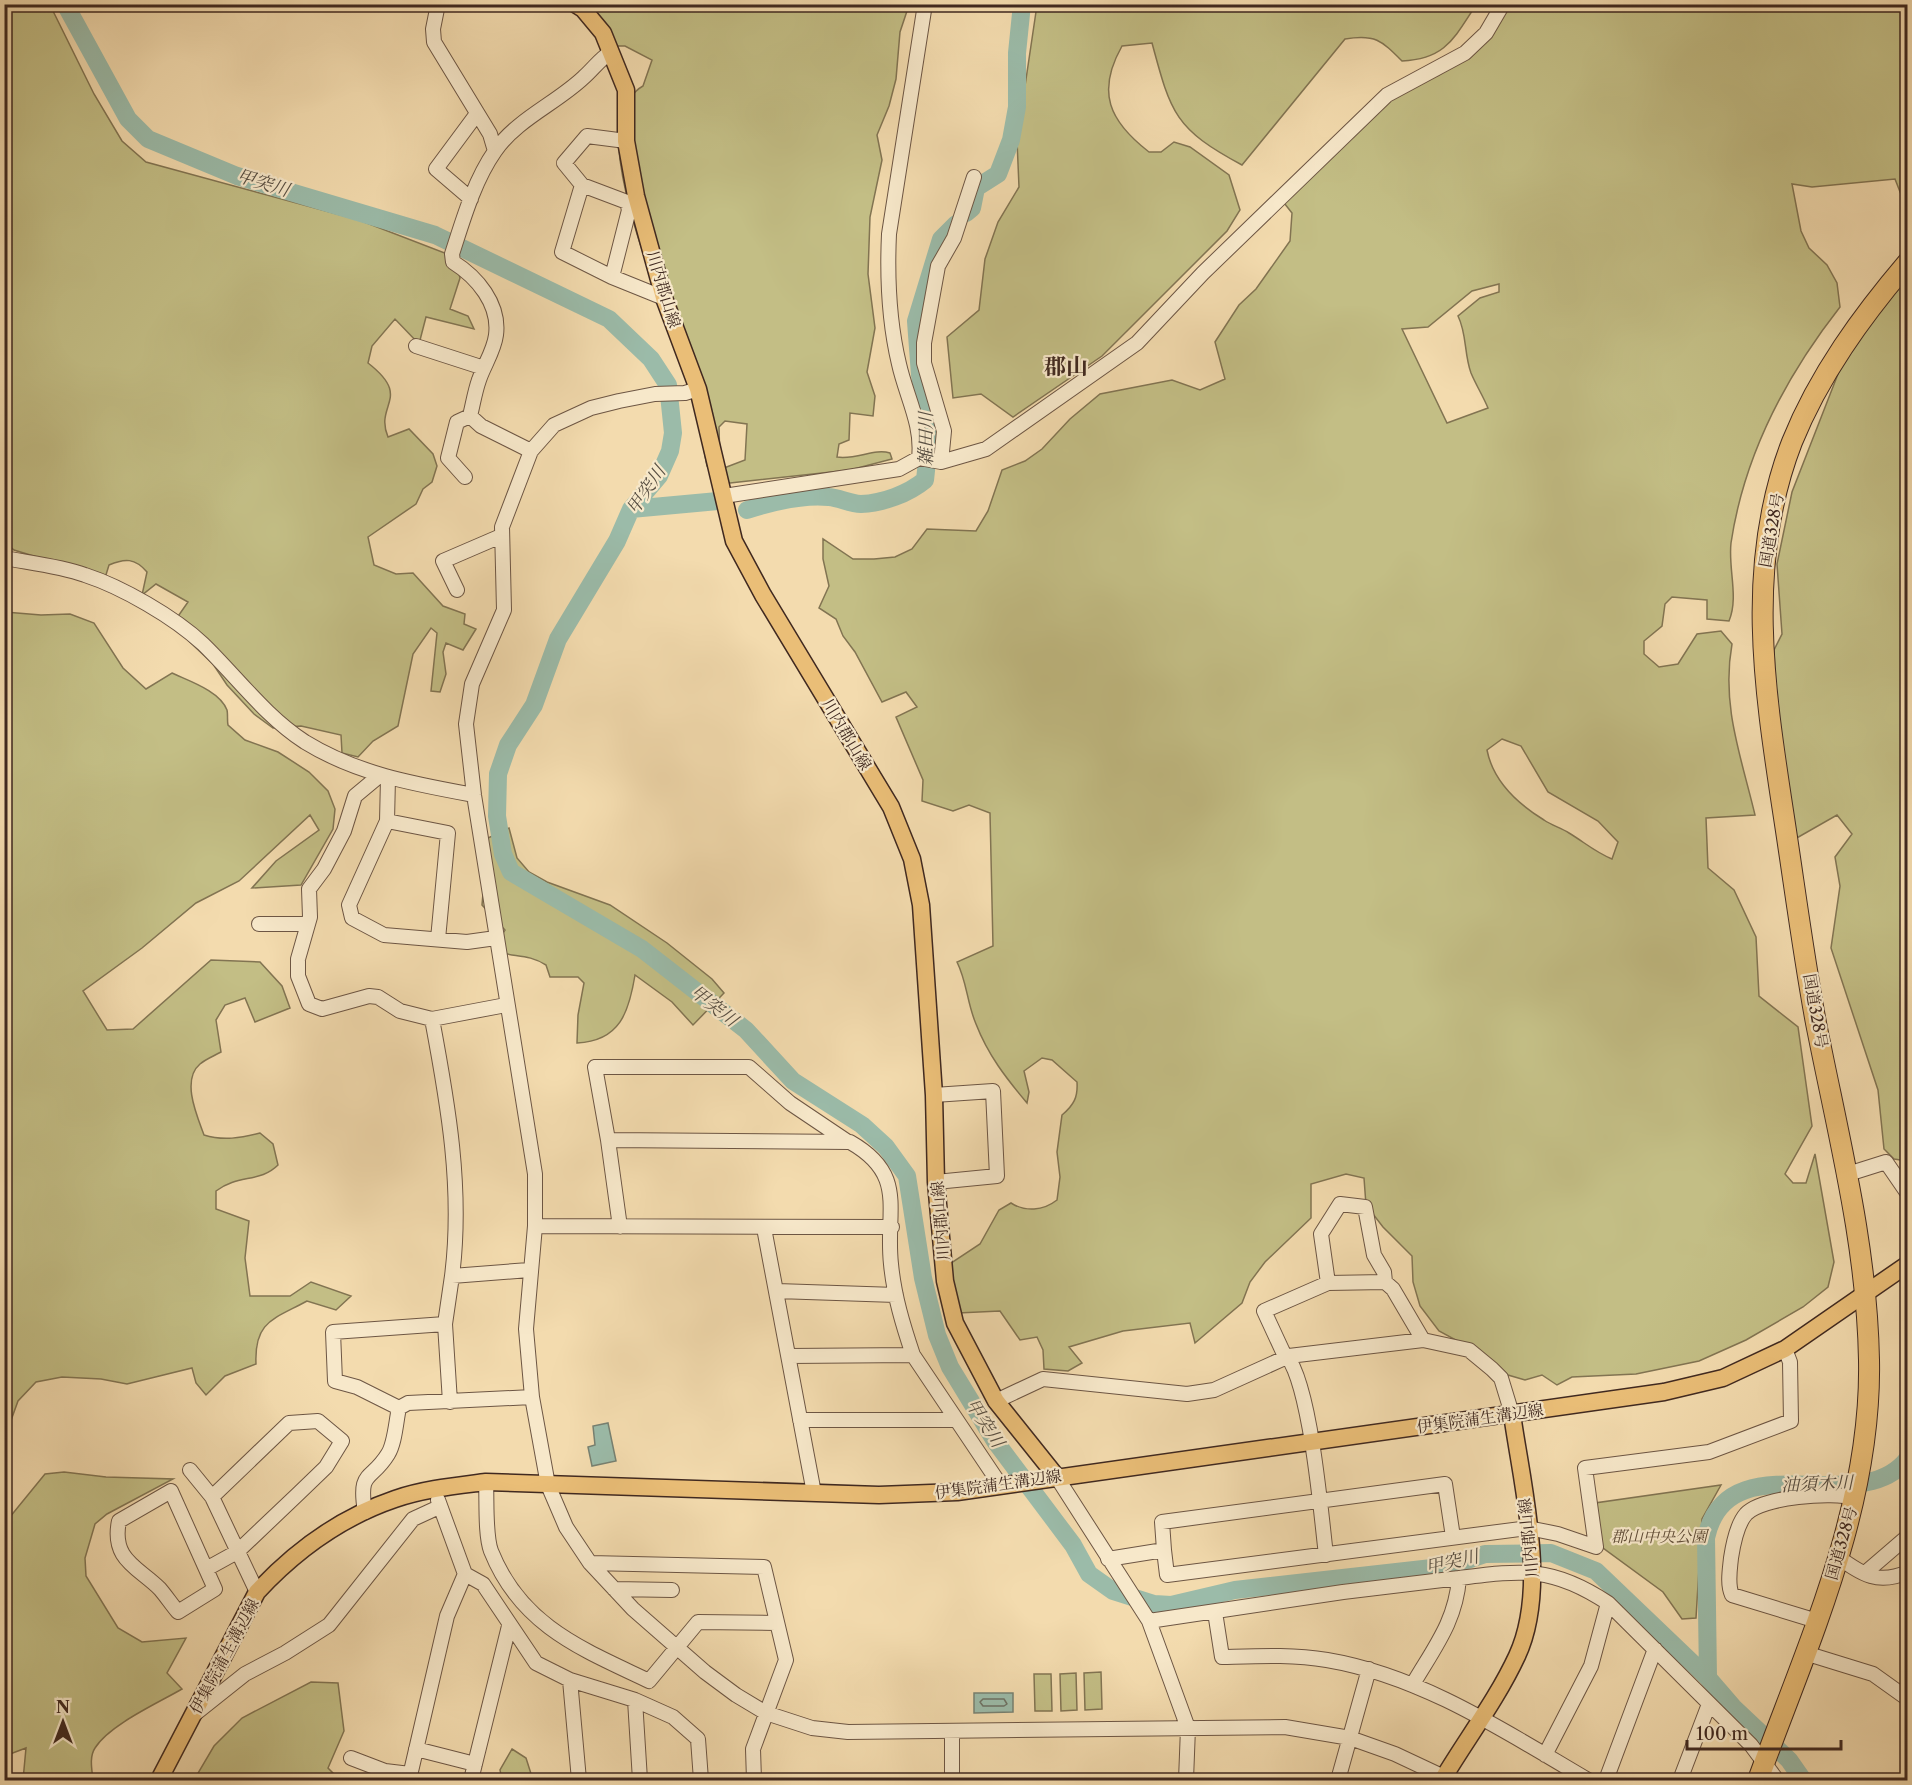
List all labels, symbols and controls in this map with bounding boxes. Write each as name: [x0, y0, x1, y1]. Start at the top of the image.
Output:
water label: 甲突川: [234, 165, 294, 202]
street label: 川内郡山線: [643, 248, 685, 330]
district label: 郡山: [1044, 353, 1088, 380]
water label: 雑田川: [915, 410, 937, 466]
water label: 甲突川: [622, 460, 671, 519]
street label: 国道328号: [1755, 491, 1787, 569]
street label: 川内郡山線: [818, 695, 876, 773]
street label: 国道328号: [1800, 972, 1832, 1050]
water label: 甲突川: [686, 981, 744, 1033]
street label: 川内郡山線: [927, 1180, 953, 1262]
water label: 甲突川: [961, 1394, 1010, 1453]
street label: 伊集院蒲生溝辺線: [1415, 1399, 1545, 1437]
street label: 伊集院蒲生溝辺線: [933, 1465, 1063, 1503]
water label: 油須木川: [1781, 1472, 1855, 1496]
street label: 川内郡山線: [1514, 1497, 1542, 1579]
street label: 国道328号: [1821, 1504, 1861, 1582]
park label: 郡山中央公園: [1611, 1526, 1710, 1546]
water label: 甲突川: [1423, 1545, 1483, 1579]
street label: 伊集院蒲生溝辺線: [185, 1595, 263, 1717]
north arrow: [33, 1692, 93, 1752]
text: N: [56, 1697, 70, 1717]
scale bar: [1687, 1713, 1842, 1751]
text: 100 m: [1696, 1723, 1748, 1745]

